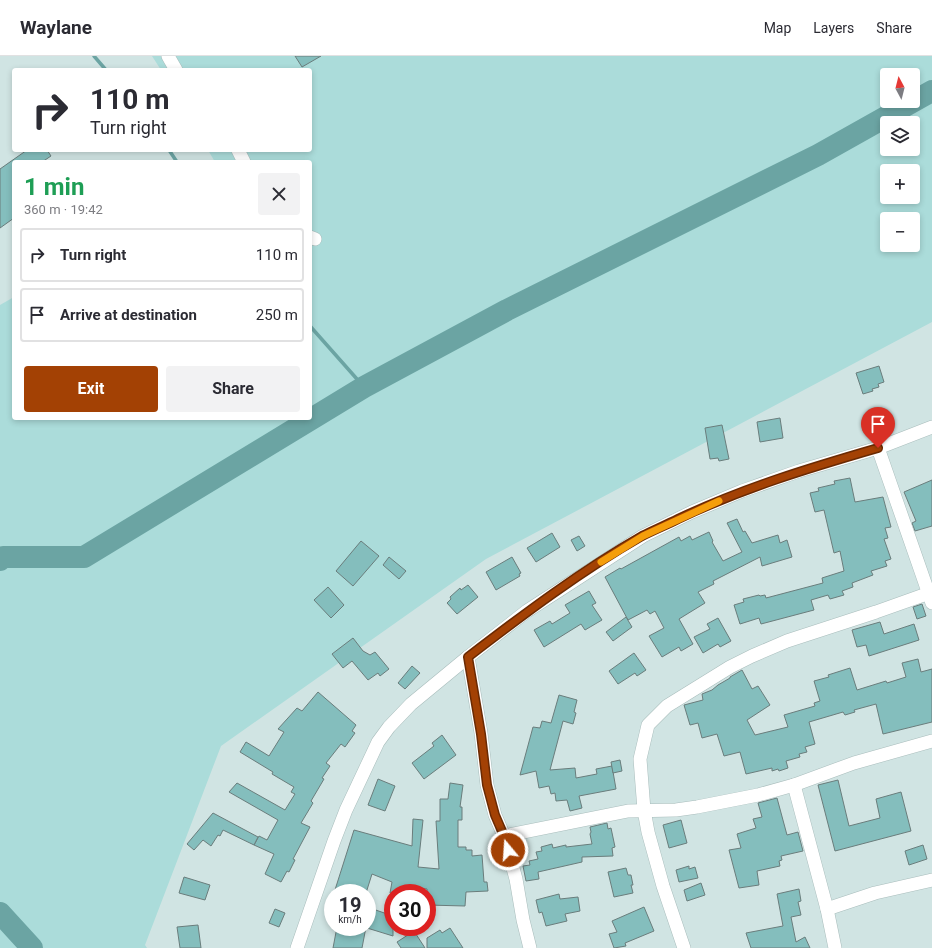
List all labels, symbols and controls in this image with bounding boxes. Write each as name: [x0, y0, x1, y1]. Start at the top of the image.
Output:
text: Waylane: [20, 16, 92, 39]
text: Map: [764, 20, 791, 36]
text: Layers: [813, 20, 854, 36]
text: Share: [876, 20, 912, 36]
north arrow: [880, 68, 920, 108]
map controls: [880, 68, 920, 252]
text: 110 m: [90, 83, 169, 116]
icon: right: [24, 84, 76, 136]
button: layers: [880, 116, 920, 156]
text: Turn right: [90, 117, 167, 138]
button: +: [880, 164, 920, 204]
text: 1 min: [24, 173, 84, 201]
button: close: [258, 173, 300, 215]
text: 360 m · 19:42: [24, 202, 103, 217]
button: −: [880, 212, 920, 252]
icon: right: [26, 244, 48, 266]
text: Turn right: [60, 246, 126, 264]
text: 110 m: [256, 246, 298, 264]
icon: arrive: [26, 304, 48, 326]
text: Arrive at destination: [60, 306, 197, 324]
text: 250 m: [256, 306, 298, 324]
button: Exit: [24, 366, 158, 412]
button: Share: [166, 366, 300, 412]
pin: [861, 407, 895, 448]
icon: arrive: [867, 413, 889, 435]
position arrow: [487, 829, 529, 871]
speed limit sign: 30: [384, 884, 436, 936]
text: 19: [339, 893, 361, 917]
text: km/h: [338, 914, 362, 925]

